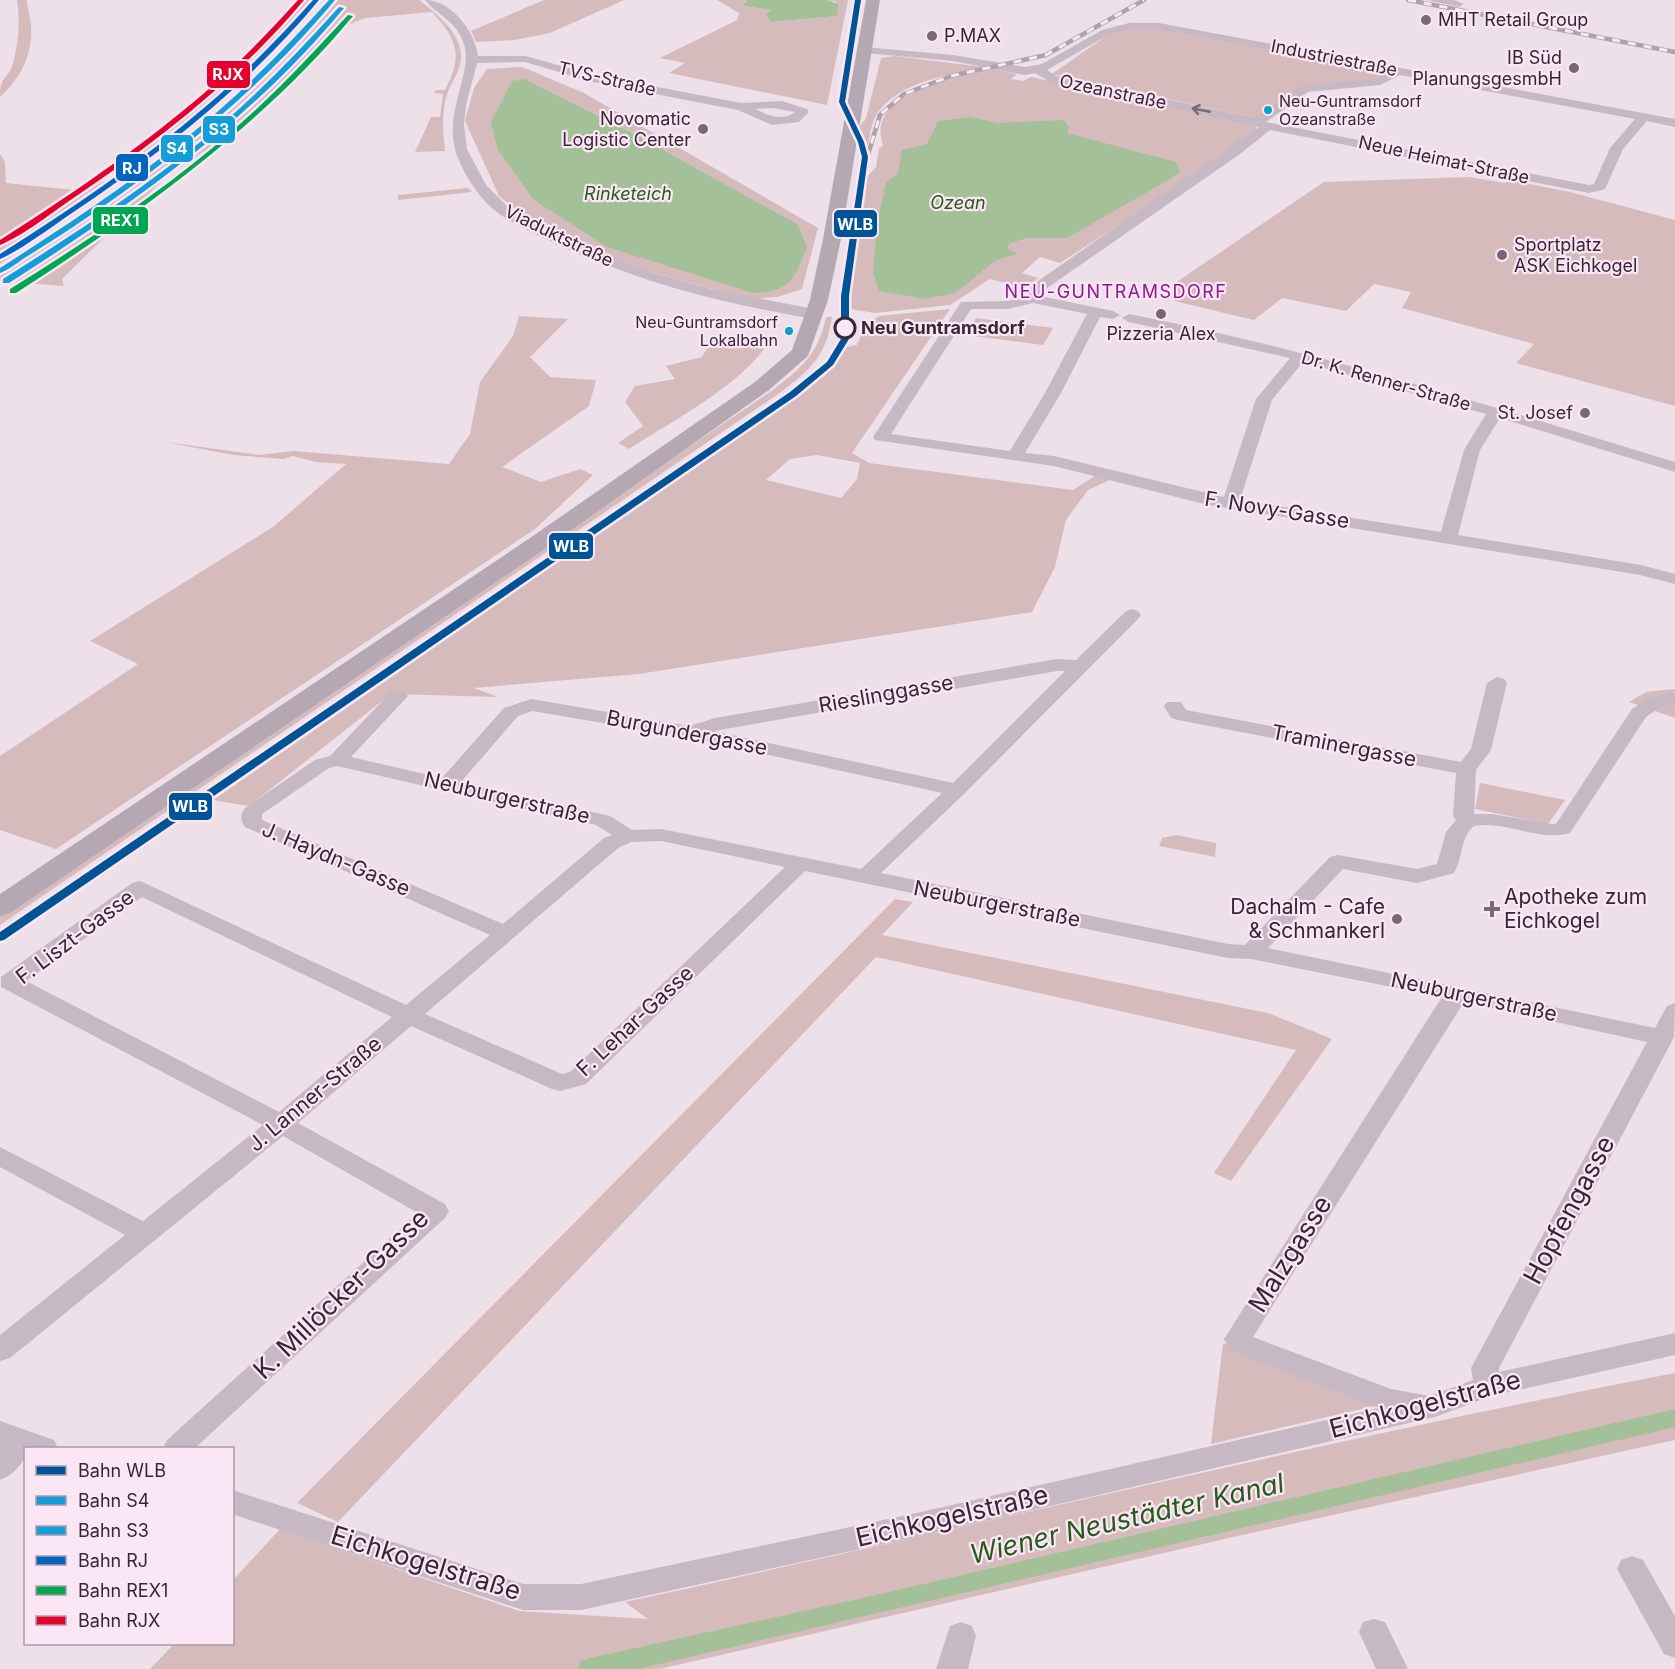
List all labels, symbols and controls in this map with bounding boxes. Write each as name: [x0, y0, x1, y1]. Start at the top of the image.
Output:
place label: MHT Retail Group: [1438, 9, 1588, 30]
marker: MHT Retail Group: [1419, 13, 1433, 27]
place label: P.MAX: [944, 25, 1001, 46]
marker: P.MAX: [925, 29, 939, 43]
street label: Industriestraße: [1269, 35, 1399, 80]
place label: IB Süd PlanungsgesmbH: [1412, 47, 1562, 89]
street label: TVS-Straße: [556, 57, 658, 100]
line badge: RJX: [206, 60, 251, 89]
marker: IB Süd PlanungsgesmbH: [1567, 61, 1581, 75]
text: RJX: [212, 64, 244, 84]
street label: Ozeanstraße: [1058, 70, 1168, 113]
place label: Neu-Guntramsdorf Ozeanstraße: [1279, 91, 1422, 129]
one-way arrow: [1191, 104, 1211, 115]
marker: Neu-Guntramsdorf Ozeanstraße: [1262, 104, 1274, 116]
place label: Novomatic Logistic Center: [562, 108, 691, 150]
line badge: S3: [202, 115, 236, 144]
text: S3: [209, 119, 229, 139]
marker: Novomatic Logistic Center: [696, 122, 710, 136]
street label: Neue Heimat-Straße: [1357, 131, 1531, 188]
line badge: S4: [160, 134, 194, 163]
text: S4: [166, 138, 188, 158]
line badge: RJ: [115, 153, 149, 182]
text: RJ: [122, 158, 142, 178]
water label: Rinketeich: [584, 183, 672, 204]
water label: Ozean: [930, 192, 986, 213]
street label: Viaduktstraße: [502, 200, 617, 271]
line badge: REX1: [92, 206, 149, 235]
line badge: WLB: [833, 209, 878, 238]
text: REX1: [101, 210, 139, 230]
text: WLB: [837, 214, 873, 234]
place label: Sportplatz ASK Eichkogel: [1514, 234, 1637, 276]
marker: Sportplatz ASK Eichkogel: [1495, 248, 1509, 262]
district label: NEU-GUNTRAMSDORF: [1005, 281, 1227, 302]
marker: Pizzeria Alex: [1154, 307, 1168, 321]
place label: Neu-Guntramsdorf Lokalbahn: [635, 312, 778, 350]
marker: Neu Guntramsdorf: [834, 317, 856, 339]
place label: Neu Guntramsdorf: [861, 317, 1025, 338]
place label: Pizzeria Alex: [1106, 323, 1216, 344]
marker: Neu-Guntramsdorf Lokalbahn: [783, 325, 795, 337]
street label: Dr. K. Renner-Straße: [1299, 346, 1473, 415]
place label: St. Josef: [1498, 402, 1573, 423]
marker: St. Josef: [1578, 406, 1592, 420]
street label: F. Novy-Gasse: [1203, 486, 1351, 533]
line badge: WLB: [548, 532, 594, 560]
text: WLB: [553, 536, 589, 556]
street label: Rieslinggasse: [817, 669, 955, 718]
street label: Burgundergasse: [605, 705, 770, 760]
street label: Traminergasse: [1270, 719, 1419, 772]
street label: Neuburgerstraße: [422, 766, 592, 829]
line badge: WLB: [168, 792, 213, 821]
text: WLB: [172, 796, 208, 816]
street label: J. Haydn-Gasse: [258, 816, 414, 901]
street label: Neuburgerstraße: [912, 875, 1083, 932]
street label: F. Liszt-Gasse: [11, 884, 139, 989]
place label: Apotheke zum Eichkogel: [1504, 884, 1647, 933]
place label: Dachalm - Cafe & Schmankerl: [1230, 894, 1385, 943]
marker: Apotheke zum Eichkogel: [1485, 902, 1499, 916]
marker: Dachalm - Cafe & Schmankerl: [1390, 912, 1404, 926]
street label: F. Lehar-Gasse: [571, 960, 698, 1081]
street label: Neuburgerstraße: [1389, 967, 1559, 1026]
street label: J. Lanner-Straße: [243, 1031, 386, 1157]
street label: Hopfengasse: [1517, 1130, 1621, 1289]
street label: Malzgasse: [1242, 1190, 1338, 1318]
street label: K. Millöcker-Gasse: [247, 1202, 435, 1385]
street label: Eichkogelstraße: [1326, 1363, 1524, 1444]
legend: [24, 1447, 234, 1645]
text: Bahn WLB: [78, 1460, 166, 1481]
water label: Wiener Neustädter Kanal: [967, 1466, 1288, 1571]
street label: Eichkogelstraße: [853, 1478, 1051, 1553]
text: Bahn S4: [78, 1490, 149, 1511]
street label: Eichkogelstraße: [328, 1519, 525, 1606]
text: Bahn S3: [78, 1520, 149, 1541]
text: Bahn RJ: [78, 1550, 148, 1571]
text: Bahn REX1: [78, 1580, 168, 1601]
text: Bahn RJX: [78, 1610, 160, 1631]

